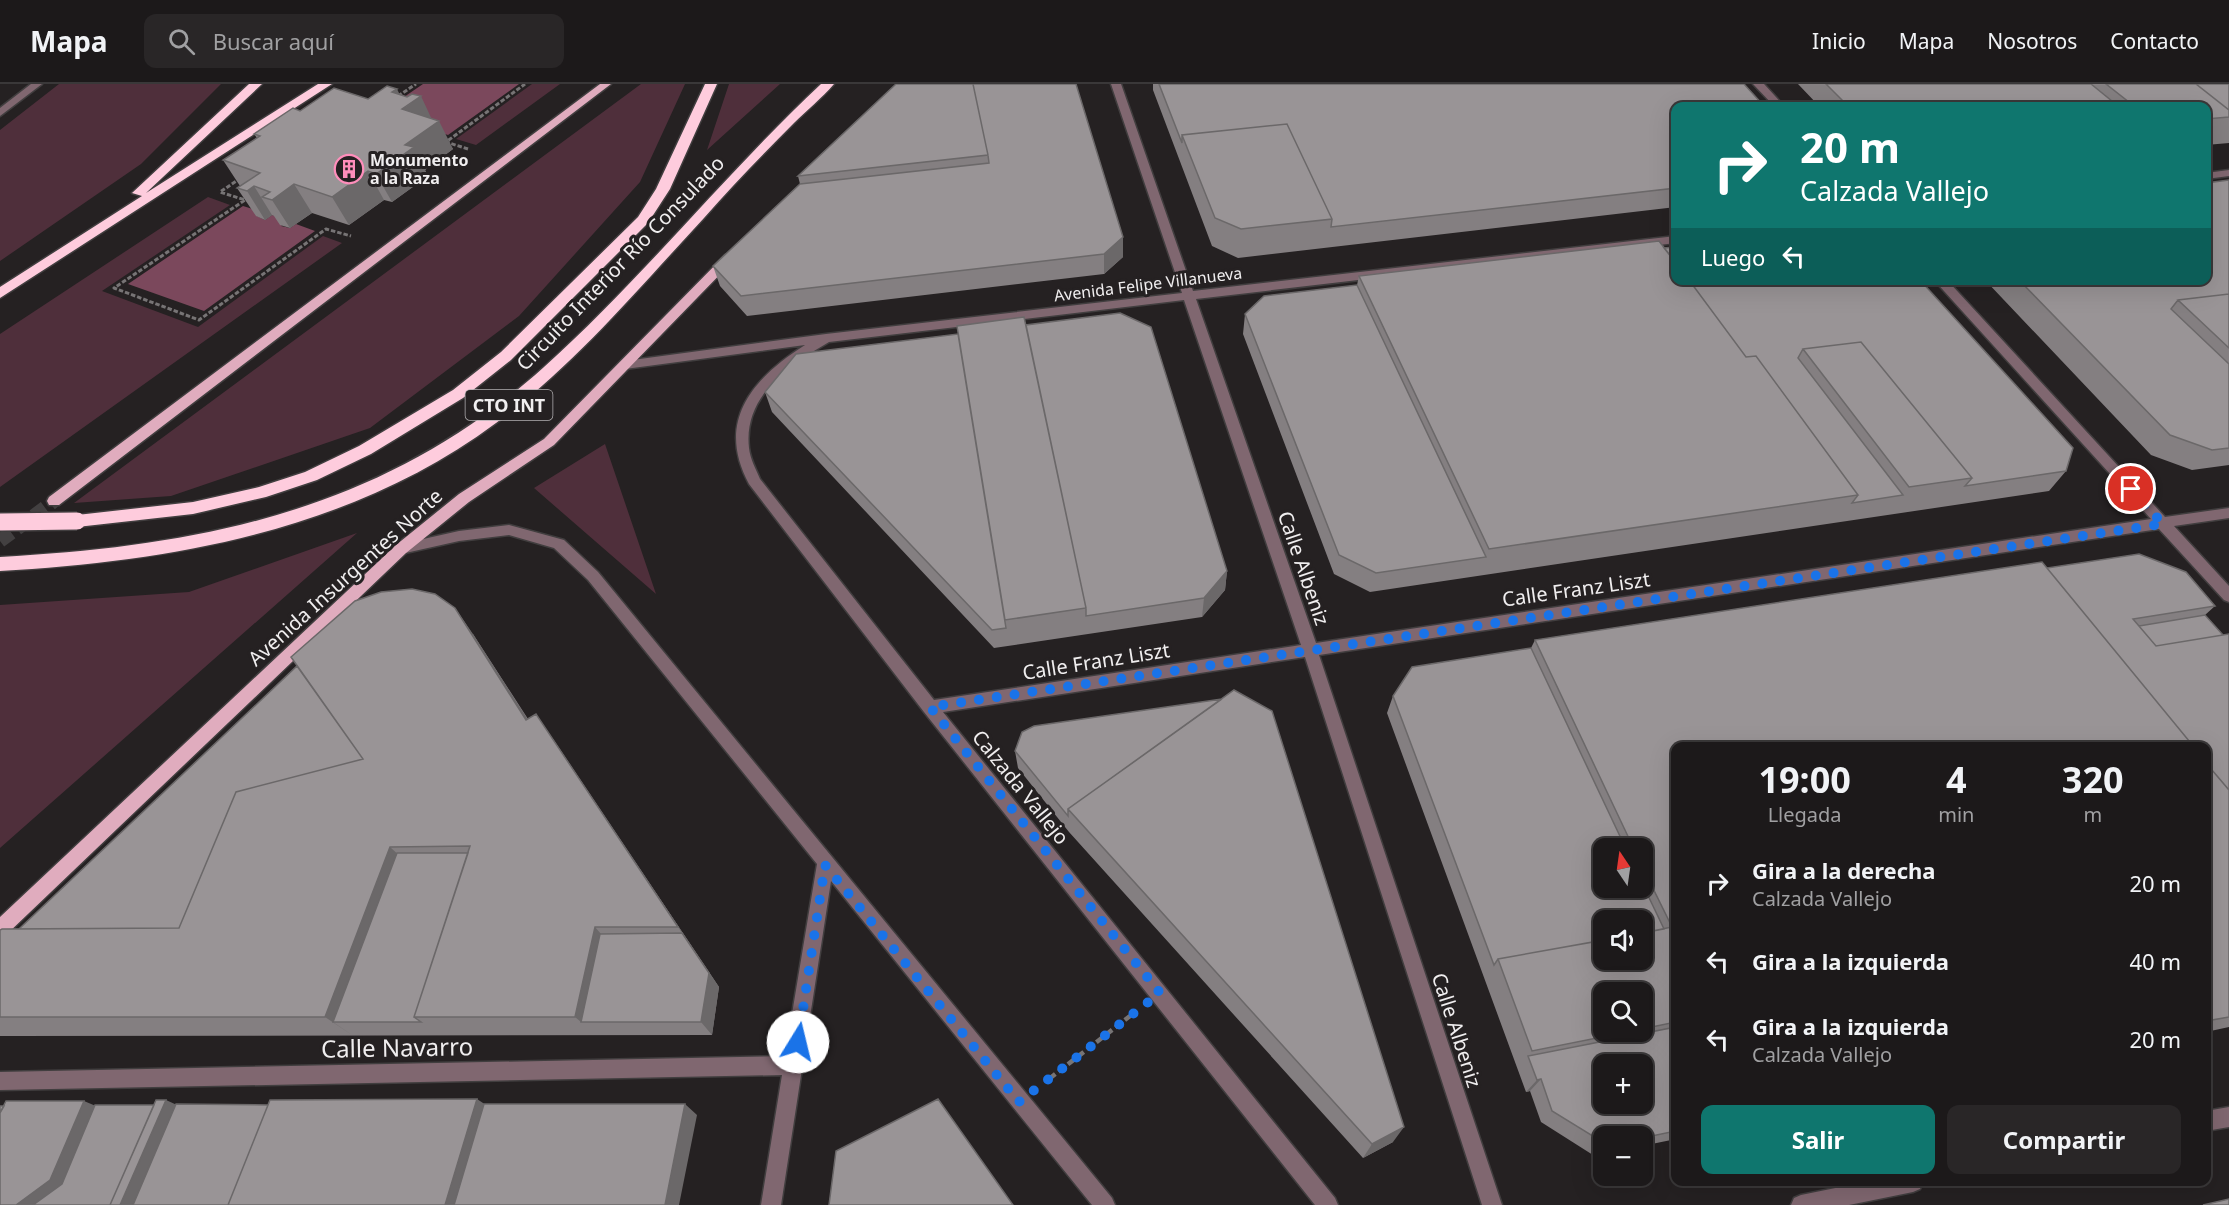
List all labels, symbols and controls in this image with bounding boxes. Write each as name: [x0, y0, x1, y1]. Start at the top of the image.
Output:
search box: [144, 14, 564, 68]
text: Mapa: [30, 22, 108, 60]
icon: search: [165, 25, 198, 58]
text: Buscar aquí: [213, 26, 334, 56]
text: Inicio: [1812, 27, 1866, 55]
text: Mapa: [1899, 27, 1954, 55]
text: Nosotros: [1987, 27, 2077, 55]
text: Contacto: [2110, 27, 2199, 55]
text: 20 m: [1800, 118, 1900, 175]
icon: right: [1701, 126, 1779, 204]
place label: Monumento a la Raza: [370, 149, 468, 189]
street label: Circuito Interior Río Consulado: [510, 150, 730, 376]
building icon: Monumento a la Raza: [333, 153, 365, 185]
text: Calzada Vallejo: [1800, 172, 1989, 209]
icon: left: [1777, 240, 1810, 273]
text: Luego: [1701, 242, 1765, 272]
street label: Avenida Felipe Villanueva: [1053, 262, 1243, 306]
road number: CTO INT: [466, 390, 552, 420]
pin: [2105, 463, 2156, 514]
icon: arrive: [2114, 472, 2147, 505]
street label: Avenida Insurgentes Norte: [242, 482, 448, 672]
street label: Calle Albeniz: [1272, 507, 1336, 629]
street label: Calle Franz Liszt: [1500, 565, 1652, 613]
street label: Calle Franz Liszt: [1020, 636, 1172, 686]
street label: Calzada Vallejo: [966, 724, 1076, 850]
text: 19:00: [1758, 755, 1851, 804]
text: 4: [1946, 755, 1967, 804]
text: 320: [2062, 755, 2124, 804]
text: Llegada: [1768, 801, 1842, 828]
text: min: [1938, 801, 1974, 828]
text: m: [2083, 801, 2102, 828]
north arrow: [1593, 838, 1653, 898]
map controls: [1593, 838, 1653, 1186]
text: Gira a la derecha: [1752, 855, 1936, 885]
icon: right: [1701, 867, 1734, 900]
text: 20 m: [2130, 868, 2181, 898]
text: Calzada Vallejo: [1752, 885, 1892, 912]
button: sound: [1593, 910, 1653, 970]
icon: left: [1701, 945, 1734, 978]
text: Gira a la izquierda: [1752, 946, 1949, 976]
text: 40 m: [2130, 946, 2181, 976]
street label: Calle Albeniz: [1426, 969, 1488, 1091]
button: search: [1593, 982, 1653, 1042]
position arrow: [766, 1010, 830, 1074]
text: Gira a la izquierda: [1752, 1011, 1949, 1041]
icon: left: [1701, 1023, 1734, 1056]
text: 20 m: [2130, 1024, 2181, 1054]
street label: Calle Navarro: [321, 1029, 473, 1065]
text: Calzada Vallejo: [1752, 1041, 1892, 1068]
button: +: [1593, 1054, 1653, 1114]
button: Salir: [1701, 1105, 1935, 1174]
button: Compartir: [1947, 1105, 2181, 1174]
button: −: [1593, 1126, 1653, 1186]

